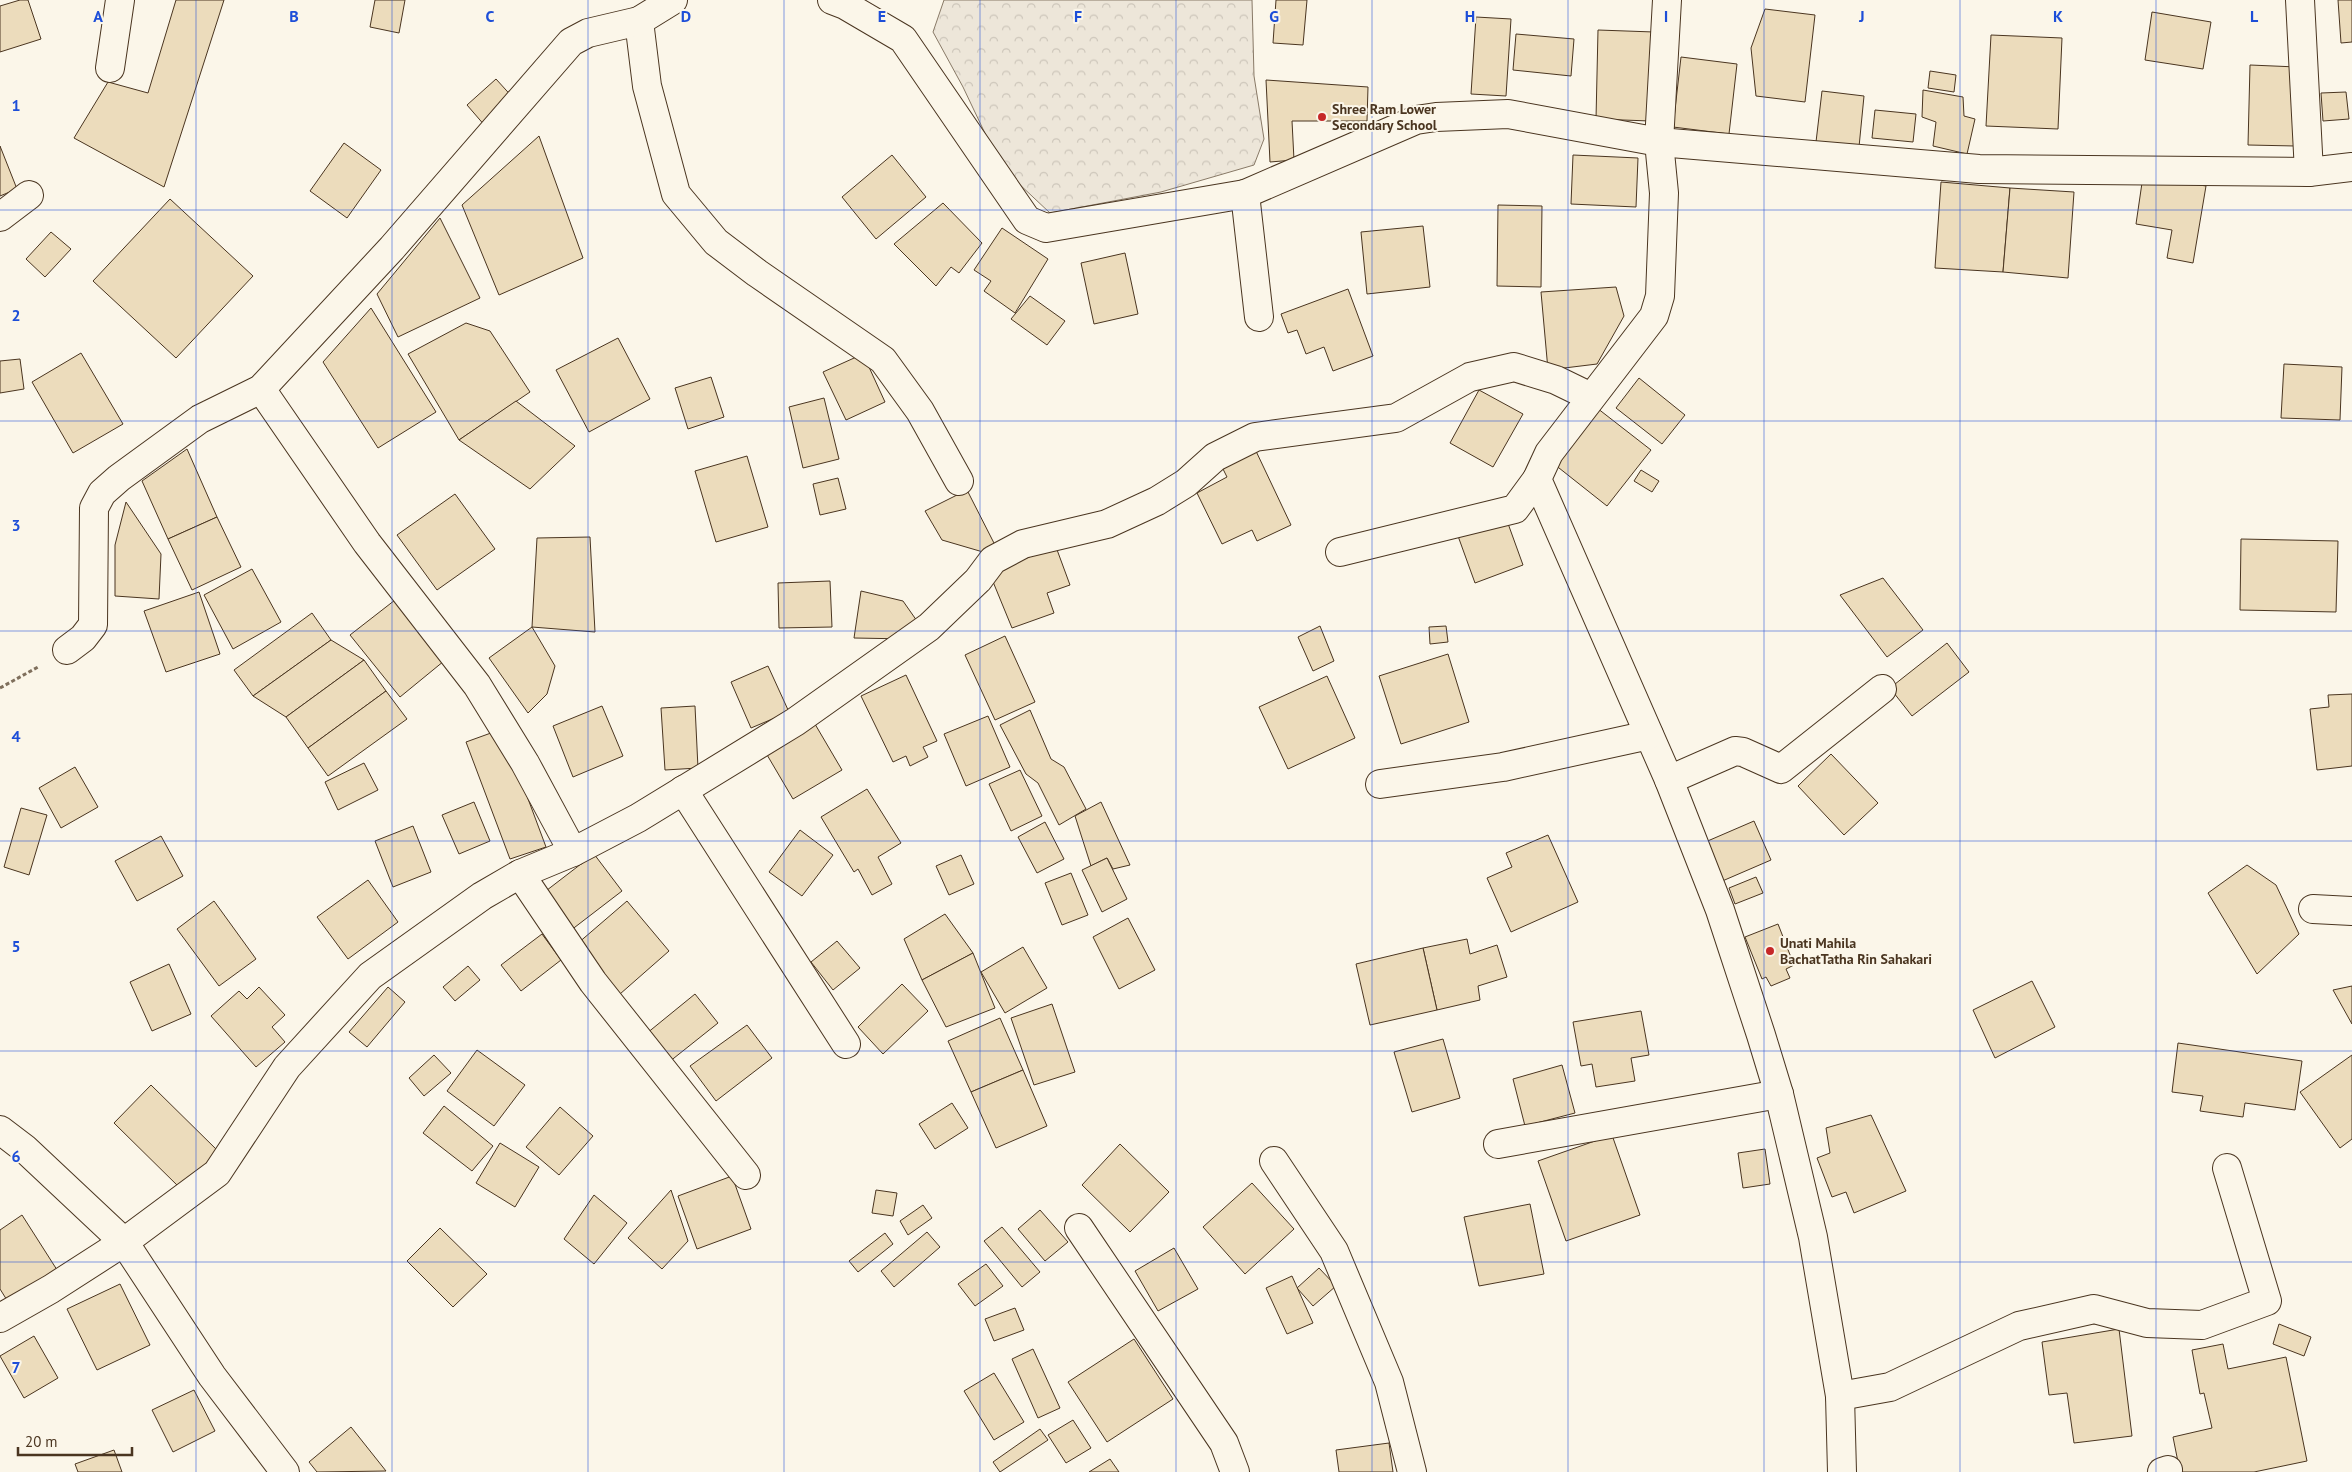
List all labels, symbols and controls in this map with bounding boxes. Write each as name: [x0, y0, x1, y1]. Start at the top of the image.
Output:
text: A: [93, 6, 103, 26]
text: B: [289, 6, 299, 26]
text: C: [486, 6, 495, 26]
text: D: [681, 6, 691, 26]
text: E: [878, 6, 886, 26]
text: F: [1074, 6, 1082, 26]
text: G: [1269, 6, 1279, 26]
text: H: [1465, 6, 1475, 26]
text: I: [1664, 6, 1668, 26]
text: J: [1858, 6, 1865, 26]
text: K: [2053, 6, 2063, 26]
text: L: [2250, 6, 2259, 26]
text: 1: [11, 95, 21, 115]
place label: Shree Ram Lower Secondary School: [1332, 100, 1438, 134]
marker: Shree Ram Lower Secondary School: [1316, 111, 1328, 123]
text: 2: [11, 305, 21, 325]
text: 3: [11, 515, 21, 535]
text: 4: [11, 726, 21, 746]
place label: Unati Mahila BachatTatha Rin Sahakari: [1780, 934, 1932, 968]
text: 5: [11, 936, 21, 956]
marker: Unati Mahila BachatTatha Rin Sahakari: [1764, 945, 1776, 957]
text: 6: [11, 1146, 21, 1166]
text: 7: [11, 1357, 21, 1377]
scale bar: [18, 1424, 131, 1456]
text: 20 m: [25, 1432, 58, 1451]

